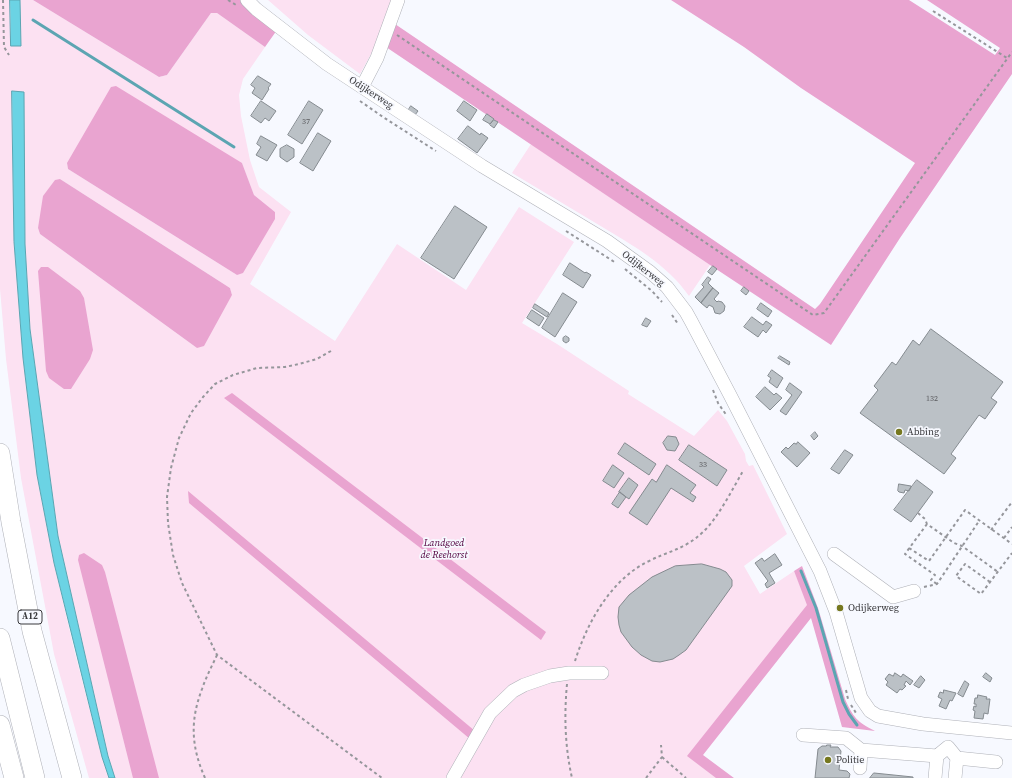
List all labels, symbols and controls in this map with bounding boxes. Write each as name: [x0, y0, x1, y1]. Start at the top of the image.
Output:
street label: Odijkerweg: [346, 74, 396, 112]
house number: 37: [302, 117, 310, 127]
street label: Odijkerweg: [619, 249, 667, 289]
house number: 132: [926, 394, 938, 404]
place label: Abbing: [907, 426, 939, 438]
marker: Abbing: [894, 427, 904, 437]
house number: 33: [699, 460, 707, 470]
park label: Landgoed de Reehorst: [420, 537, 468, 560]
place label: Odijkerweg: [848, 602, 899, 614]
marker: Odijkerweg: [835, 603, 845, 613]
road number: A12: [18, 610, 42, 624]
place label: Politie: [836, 754, 864, 766]
marker: Politie: [823, 755, 833, 765]

